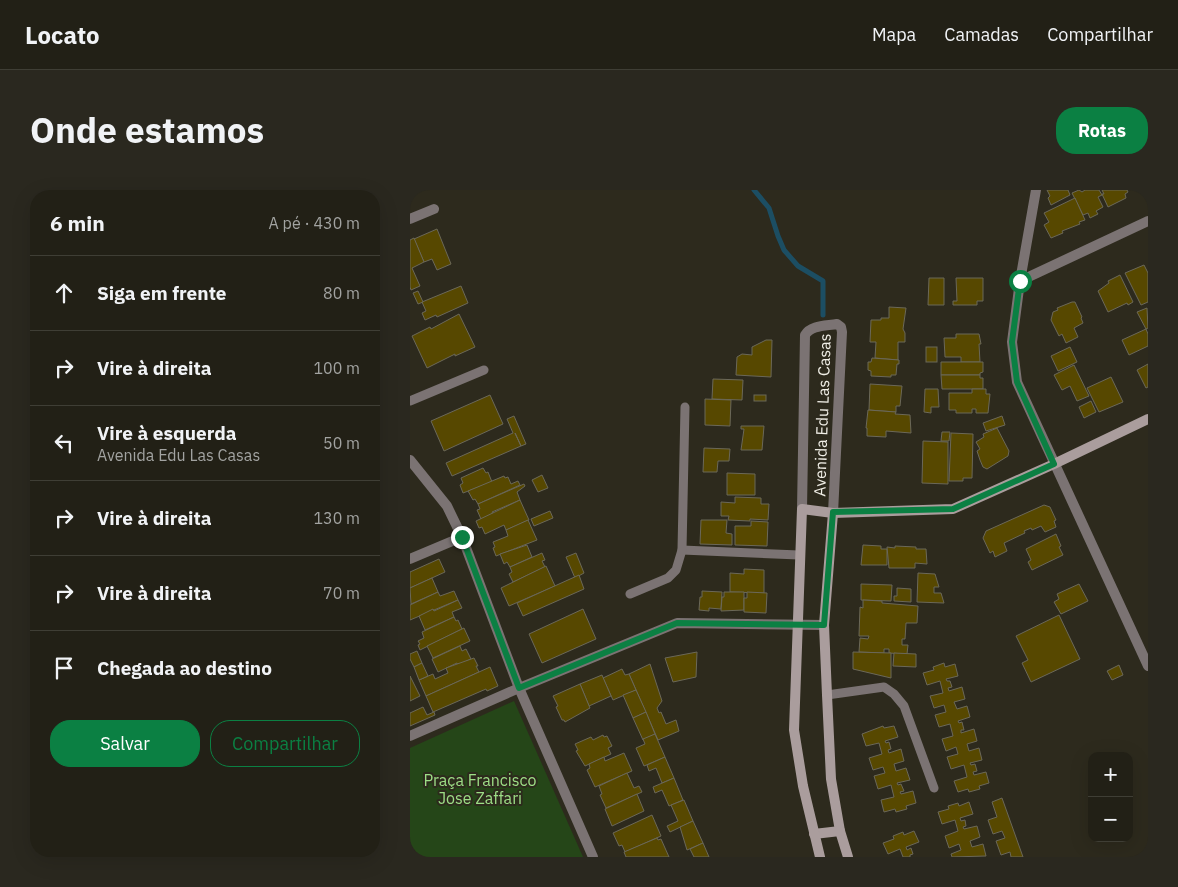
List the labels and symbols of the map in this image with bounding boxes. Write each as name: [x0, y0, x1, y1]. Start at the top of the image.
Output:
route start: [1009, 270, 1032, 293]
street label: Avenida Edu Las Casas: [809, 333, 835, 497]
route end: [451, 526, 474, 549]
park label: Praça Francisco Jose Zaffari: [423, 770, 537, 808]

